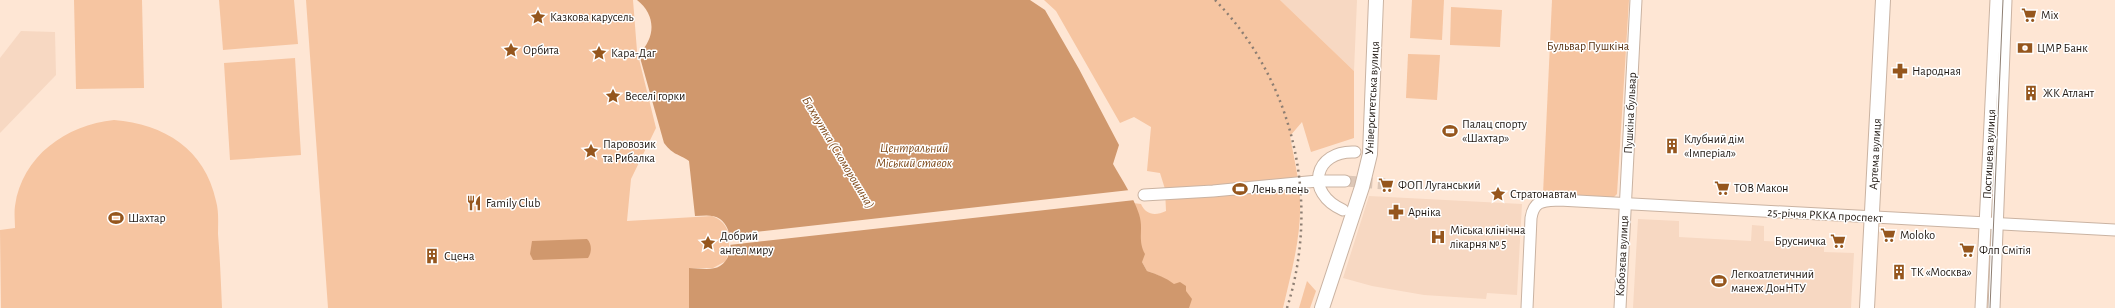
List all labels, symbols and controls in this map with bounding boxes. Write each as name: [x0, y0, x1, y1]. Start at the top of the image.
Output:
supermarket icon: Mix: [2020, 6, 2038, 24]
place icon: Казкова карусель: [529, 8, 547, 26]
place label: Mix: [2041, 9, 2059, 21]
place label: Казкова карусель: [550, 11, 634, 24]
bank icon: ЦМР Банк: [2016, 39, 2034, 57]
park label: Бульвар Пушкіна: [1547, 40, 1630, 53]
place icon: Орбита: [502, 41, 520, 59]
street label: Університетська вулиця: [1363, 41, 1382, 155]
place label: ЦМР Банк: [2037, 42, 2088, 54]
place label: Орбита: [523, 44, 560, 56]
place icon: Кара-Даг: [590, 44, 608, 62]
place label: Кара-Даг: [611, 47, 657, 59]
pharmacy icon: Народная: [1891, 62, 1909, 80]
place label: Народная: [1912, 65, 1961, 77]
street label: Пушкіна бульвар: [1622, 72, 1639, 154]
building icon: ЖК Атлант: [2022, 84, 2040, 102]
place icon: Веселі горки: [604, 87, 622, 105]
place label: ЖК Атлант: [2043, 87, 2095, 99]
place label: Веселі горки: [625, 90, 685, 102]
water label: Бахмутка (Скоморошина): [799, 94, 876, 211]
street label: Постишева вулиця: [1981, 109, 1998, 199]
place label: Палац спорту «Шахтар»: [1462, 118, 1527, 144]
street label: Артема вулиця: [1867, 118, 1884, 190]
sports icon: Палац спорту «Шахтар»: [1441, 122, 1459, 140]
place label: Клубний дім «Імперіал»: [1684, 133, 1744, 159]
building icon: Клубний дім «Імперіал»: [1663, 137, 1681, 155]
place label: Паровозик та Рибалка: [602, 138, 656, 164]
place icon: Паровозик та Рибалка: [582, 142, 600, 160]
water label: Центральний Міський ставок: [876, 142, 953, 170]
supermarket icon: ФОП Луганський: [1377, 176, 1395, 194]
place label: ФОП Луганський: [1398, 179, 1481, 192]
supermarket icon: ТОВ Макон: [1713, 179, 1731, 197]
sports icon: Лень в пень: [1231, 180, 1249, 198]
place label: ТОВ Макон: [1734, 182, 1789, 194]
place label: Лень в пень: [1252, 183, 1309, 195]
place icon: Стратонавтам: [1489, 185, 1507, 203]
place label: Стратонавтам: [1510, 188, 1577, 200]
restaurant icon: Family Club: [465, 194, 483, 212]
place label: Family Club: [486, 197, 540, 210]
pharmacy icon: Арніка: [1387, 203, 1405, 221]
place label: Арніка: [1408, 206, 1441, 218]
street label: 25-річчя РККА проспект: [1767, 206, 1884, 224]
sports icon: Шахтар: [107, 209, 125, 227]
place label: Шахтар: [128, 212, 166, 224]
street label: Кобозєва вулиця: [1614, 215, 1631, 297]
place label: Міська клінічна лікарня № 5: [1450, 224, 1526, 250]
supermarket icon: Moloko: [1879, 226, 1897, 244]
hospital icon: Міська клінічна лікарня № 5: [1429, 228, 1447, 246]
place label: Moloko: [1900, 229, 1935, 241]
place label: Добрий ангел миру: [720, 230, 773, 257]
supermarket icon: Брусничка: [1829, 232, 1847, 250]
place icon: Добрий ангел миру: [699, 234, 717, 252]
place label: Брусничка: [1775, 235, 1827, 248]
supermarket icon: Флп Смітія: [1958, 241, 1976, 259]
place label: Флп Смітія: [1979, 244, 2031, 256]
building icon: Сцена: [423, 247, 441, 265]
place label: Сцена: [444, 250, 475, 262]
building icon: ТК «Москва»: [1890, 263, 1908, 281]
place label: ТК «Москва»: [1911, 266, 1972, 278]
place label: Легкоатлетичний манеж ДонНТУ: [1731, 268, 1814, 294]
sports icon: Легкоатлетичний манеж ДонНТУ: [1710, 272, 1728, 290]

